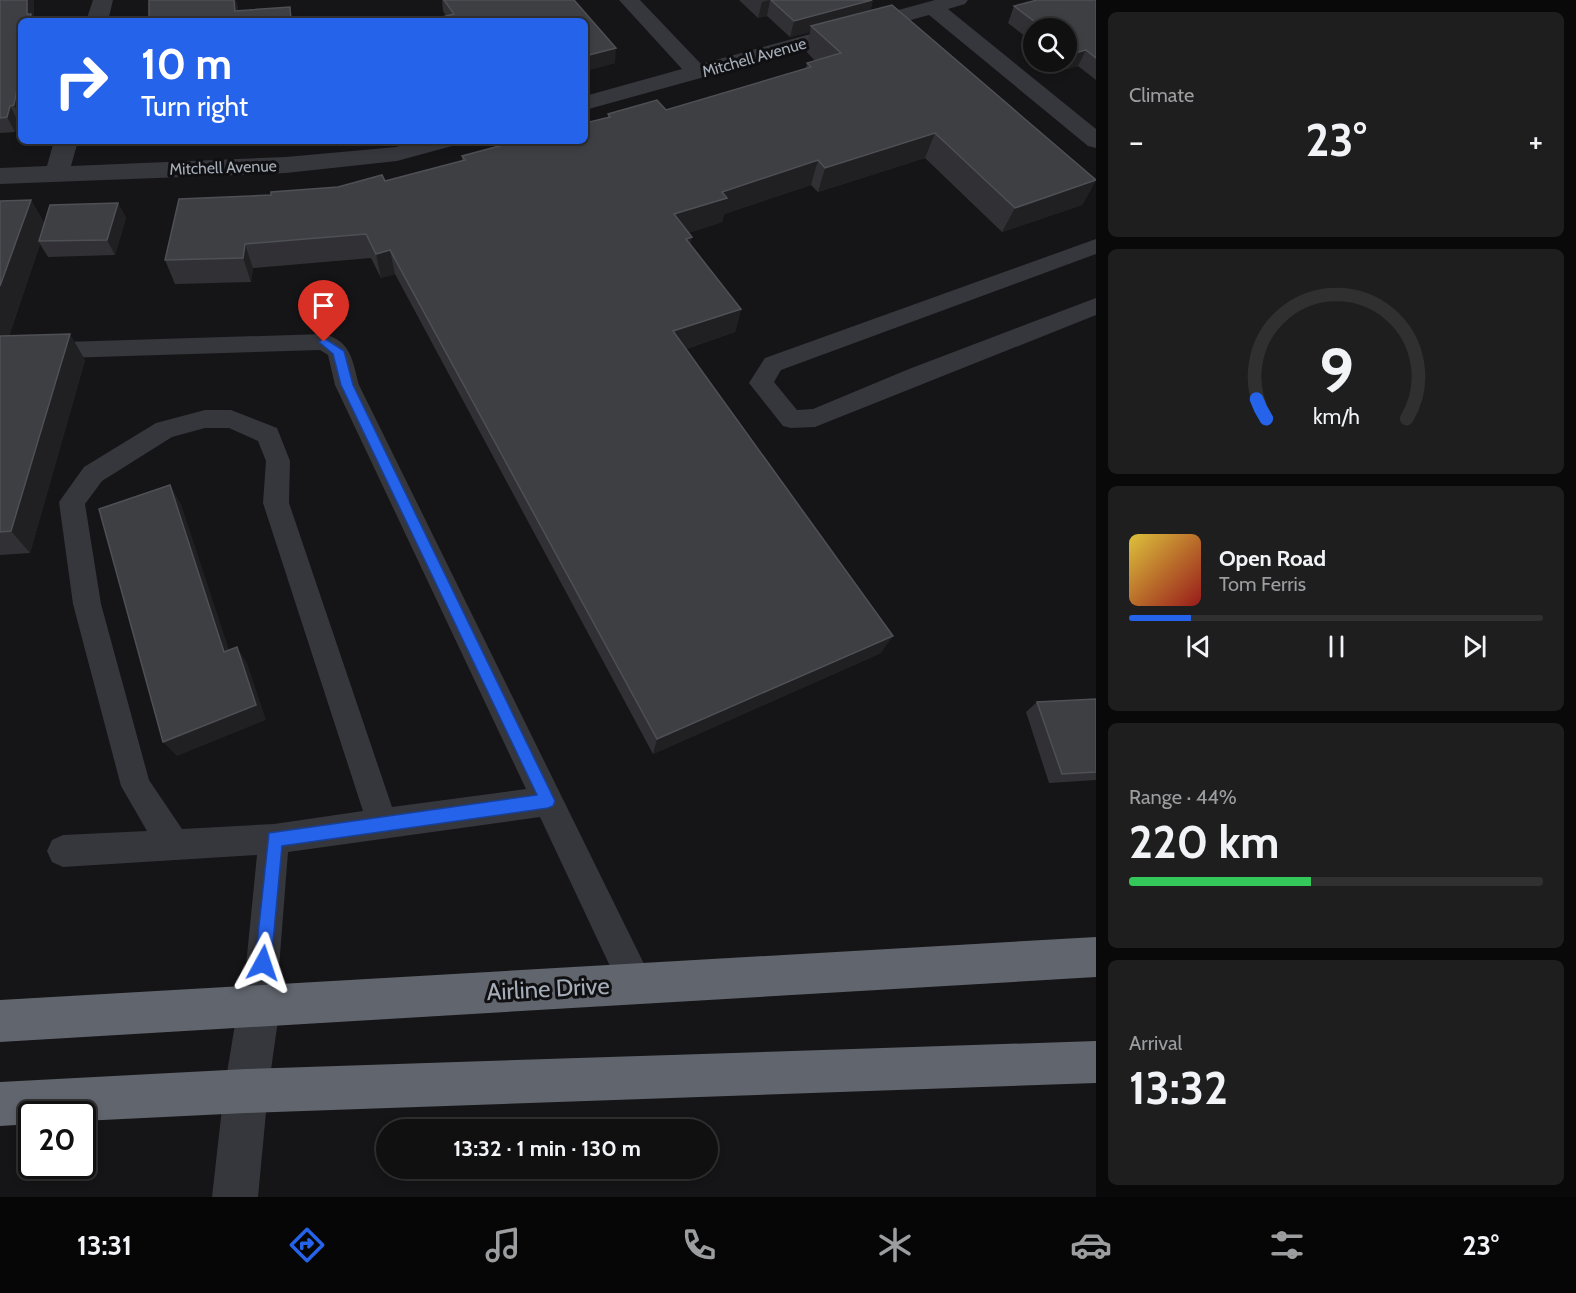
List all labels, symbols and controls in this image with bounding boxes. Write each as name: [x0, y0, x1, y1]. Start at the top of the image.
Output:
map controls: [1023, 18, 1077, 72]
button: search: [1023, 18, 1077, 72]
street label: Mitchell Avenue: [700, 34, 808, 81]
text: 10 m: [141, 38, 232, 90]
icon: right: [42, 42, 120, 120]
text: Climate: [1129, 83, 1194, 107]
text: Turn right: [141, 90, 248, 123]
text: 23°: [1305, 113, 1367, 167]
text: −: [1129, 121, 1144, 161]
text: +: [1528, 121, 1543, 161]
street label: Mitchell Avenue: [169, 156, 277, 179]
pin: [298, 280, 349, 342]
icon: arrive: [307, 289, 340, 322]
text: 9: [1318, 333, 1354, 409]
text: km/h: [1313, 403, 1359, 429]
text: Open Road: [1219, 545, 1326, 572]
text: Tom Ferris: [1219, 572, 1306, 596]
icon: previous: [1182, 630, 1215, 663]
icon: pause: [1320, 630, 1353, 663]
icon: next: [1458, 630, 1491, 663]
text: Range · 44%: [1129, 785, 1237, 809]
text: 220 km: [1129, 815, 1279, 869]
position arrow: [231, 931, 295, 995]
street label: Airline Drive: [486, 971, 610, 1006]
text: Arrival: [1129, 1031, 1182, 1055]
text: 13:32: [1129, 1061, 1228, 1115]
speed limit sign: 20: [18, 1101, 96, 1179]
text: 13:32 · 1 min · 130 m: [453, 1135, 641, 1162]
icon: directions: [286, 1224, 328, 1266]
icon: music: [482, 1224, 524, 1266]
icon: phone: [678, 1224, 720, 1266]
icon: climate: [874, 1224, 916, 1266]
icon: car: [1070, 1224, 1112, 1266]
icon: filters: [1266, 1224, 1308, 1266]
text: 13:31: [77, 1229, 132, 1262]
text: 23°: [1462, 1229, 1499, 1262]

